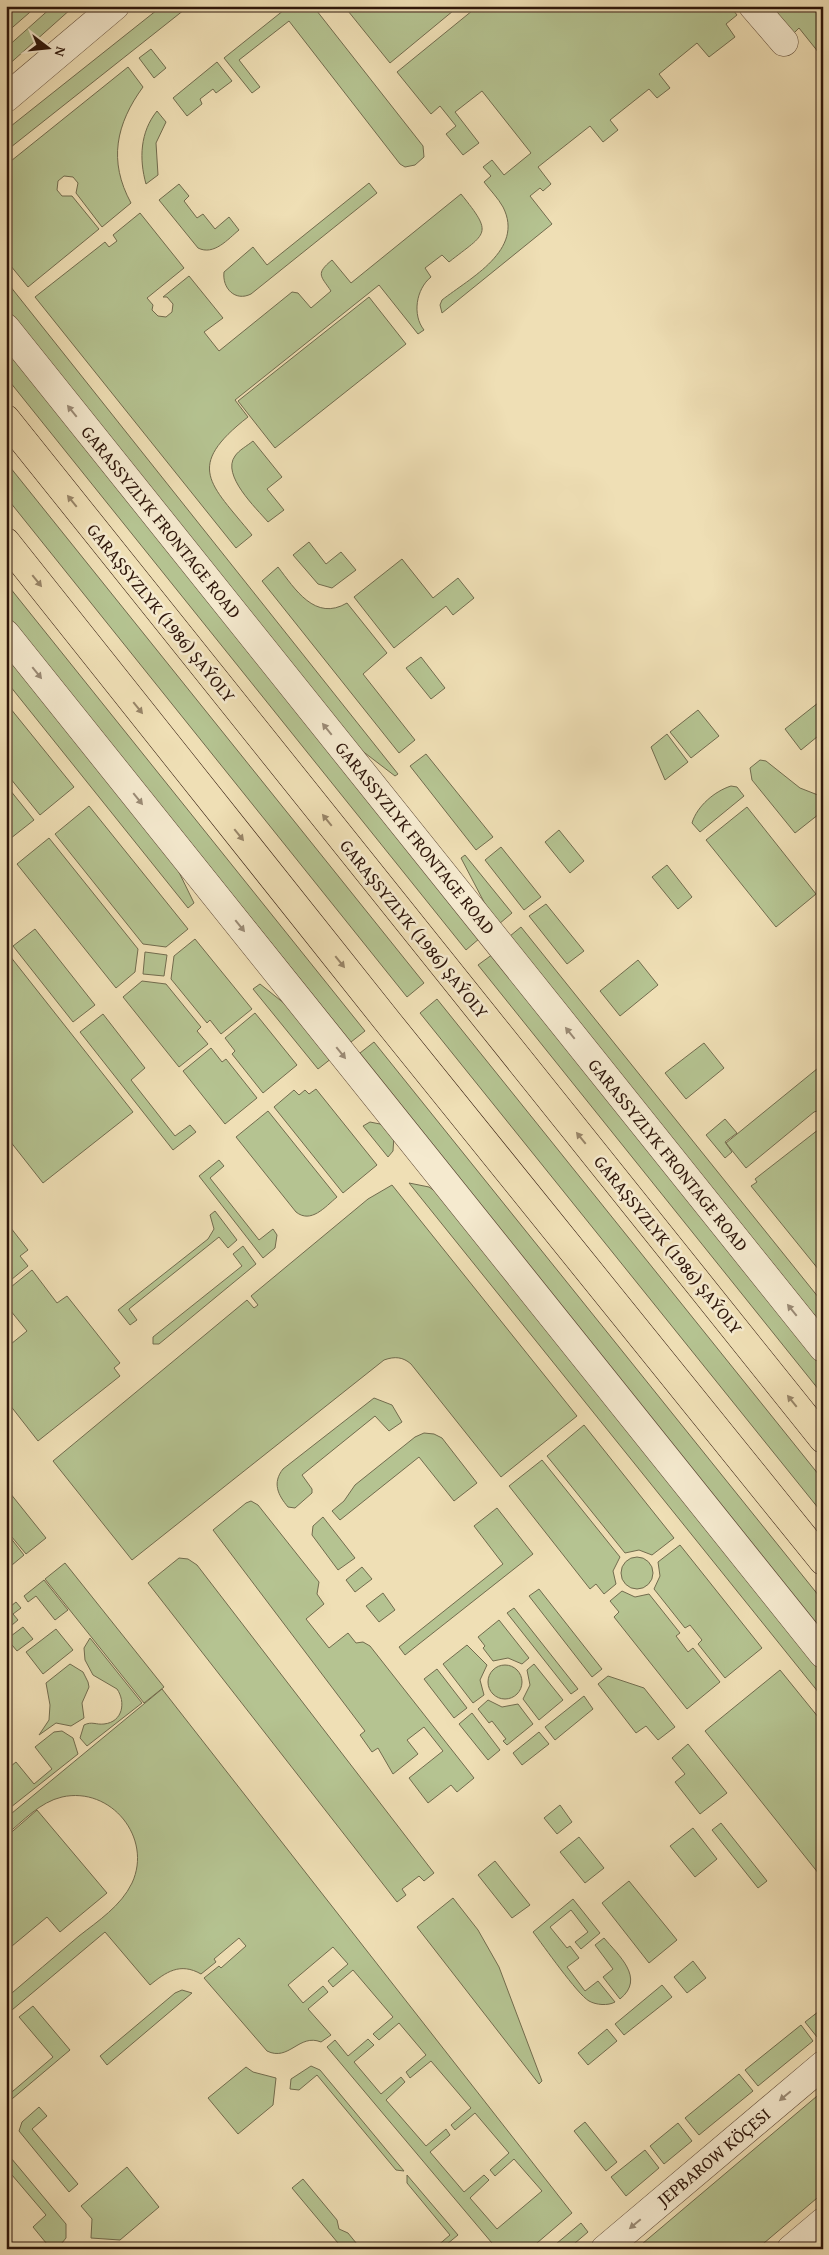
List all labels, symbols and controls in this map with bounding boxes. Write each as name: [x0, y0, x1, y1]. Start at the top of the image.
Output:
north arrow: [22, 22, 72, 72]
text: N: [49, 44, 71, 59]
one-way arrow: [67, 404, 78, 417]
street label: GARASSYZLYK FRONTAGE ROAD: [75, 419, 248, 624]
one-way arrow: [67, 495, 78, 508]
street label: GARAŞSYZLYK (1986) ŞAÝOLY: [80, 517, 242, 708]
one-way arrow: [31, 574, 42, 587]
one-way arrow: [31, 666, 42, 679]
one-way arrow: [132, 701, 143, 714]
one-way arrow: [321, 723, 332, 736]
street label: GARASSYZLYK FRONTAGE ROAD: [329, 735, 502, 940]
one-way arrow: [133, 793, 144, 806]
one-way arrow: [321, 813, 332, 826]
one-way arrow: [234, 828, 244, 842]
street label: GARAŞSYZLYK (1986) ŞAÝOLY: [333, 833, 495, 1024]
one-way arrow: [234, 920, 245, 933]
one-way arrow: [335, 955, 346, 968]
one-way arrow: [565, 1027, 576, 1040]
one-way arrow: [335, 1047, 346, 1060]
street label: GARASSYZLYK FRONTAGE ROAD: [582, 1052, 755, 1257]
one-way arrow: [576, 1132, 587, 1145]
street label: GARAŞSYZLYK (1986) ŞAÝOLY: [587, 1149, 749, 1340]
one-way arrow: [787, 1304, 798, 1317]
one-way arrow: [787, 1395, 798, 1408]
one-way arrow: [779, 2091, 792, 2102]
street label: JEPBAROW KÖÇESI: [649, 2101, 776, 2214]
one-way arrow: [628, 2218, 641, 2229]

